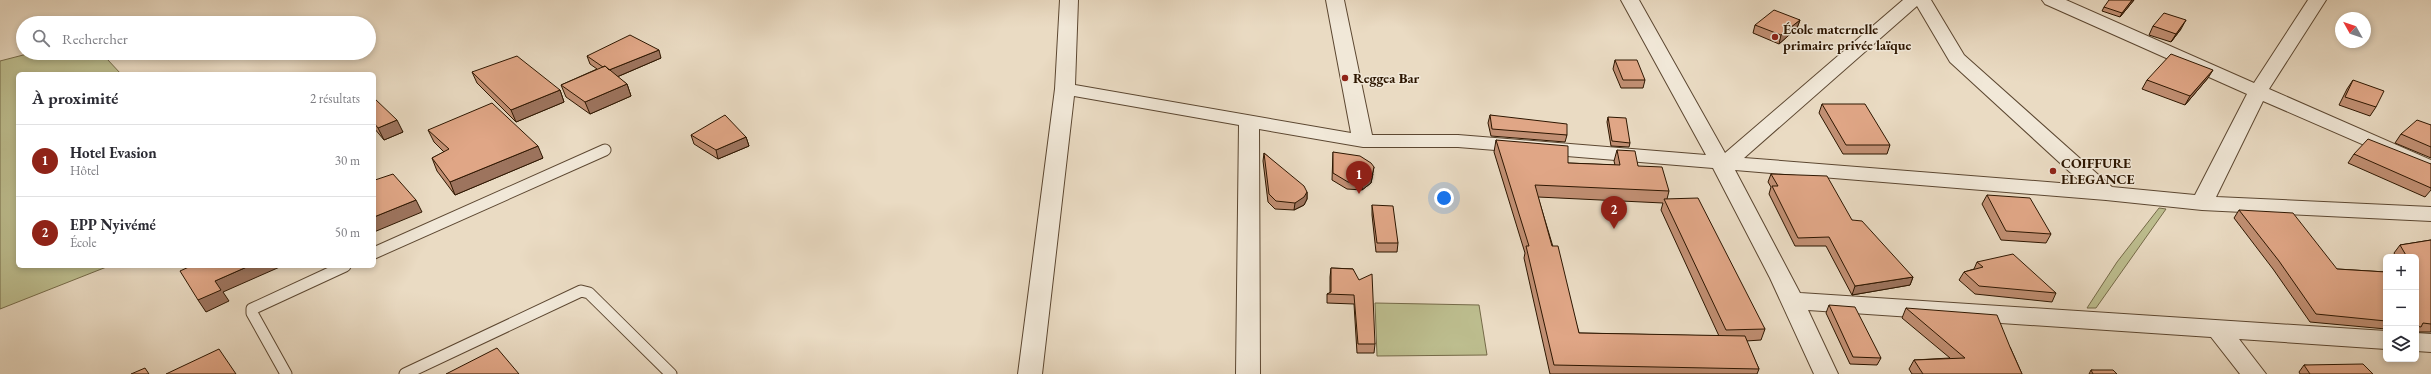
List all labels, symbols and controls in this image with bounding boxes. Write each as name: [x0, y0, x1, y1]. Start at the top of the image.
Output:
north arrow: [2335, 12, 2371, 48]
search box: [16, 16, 376, 60]
place label: École maternelle primaire privée laïque: [1783, 20, 1912, 54]
icon: search: [30, 27, 52, 49]
text: Rechercher: [62, 29, 128, 48]
marker: École maternelle primaire privée laïque: [1770, 32, 1780, 42]
place label: Reggea Bar: [1353, 69, 1420, 87]
marker: Reggea Bar: [1340, 73, 1350, 83]
text: À proximité: [32, 87, 118, 109]
text: 2 résultats: [310, 90, 360, 107]
text: Hotel Evasion: [70, 143, 157, 162]
text: 1: [42, 152, 48, 169]
text: 30 m: [335, 152, 360, 169]
place label: COIFFURE ELEGANCE: [2061, 154, 2135, 188]
pin: 1: [1346, 161, 1372, 194]
text: Hôtel: [70, 162, 99, 179]
marker: COIFFURE ELEGANCE: [2048, 166, 2058, 176]
your location: [1434, 188, 1454, 208]
pin: 2: [1601, 196, 1627, 229]
text: EPP Nyivémé: [70, 215, 156, 234]
text: 2: [42, 224, 48, 241]
text: 50 m: [335, 224, 360, 241]
text: École: [70, 234, 96, 251]
map controls: [2383, 254, 2419, 362]
button: +: [2383, 254, 2419, 290]
button: −: [2383, 290, 2419, 326]
button: layers: [2383, 326, 2419, 362]

